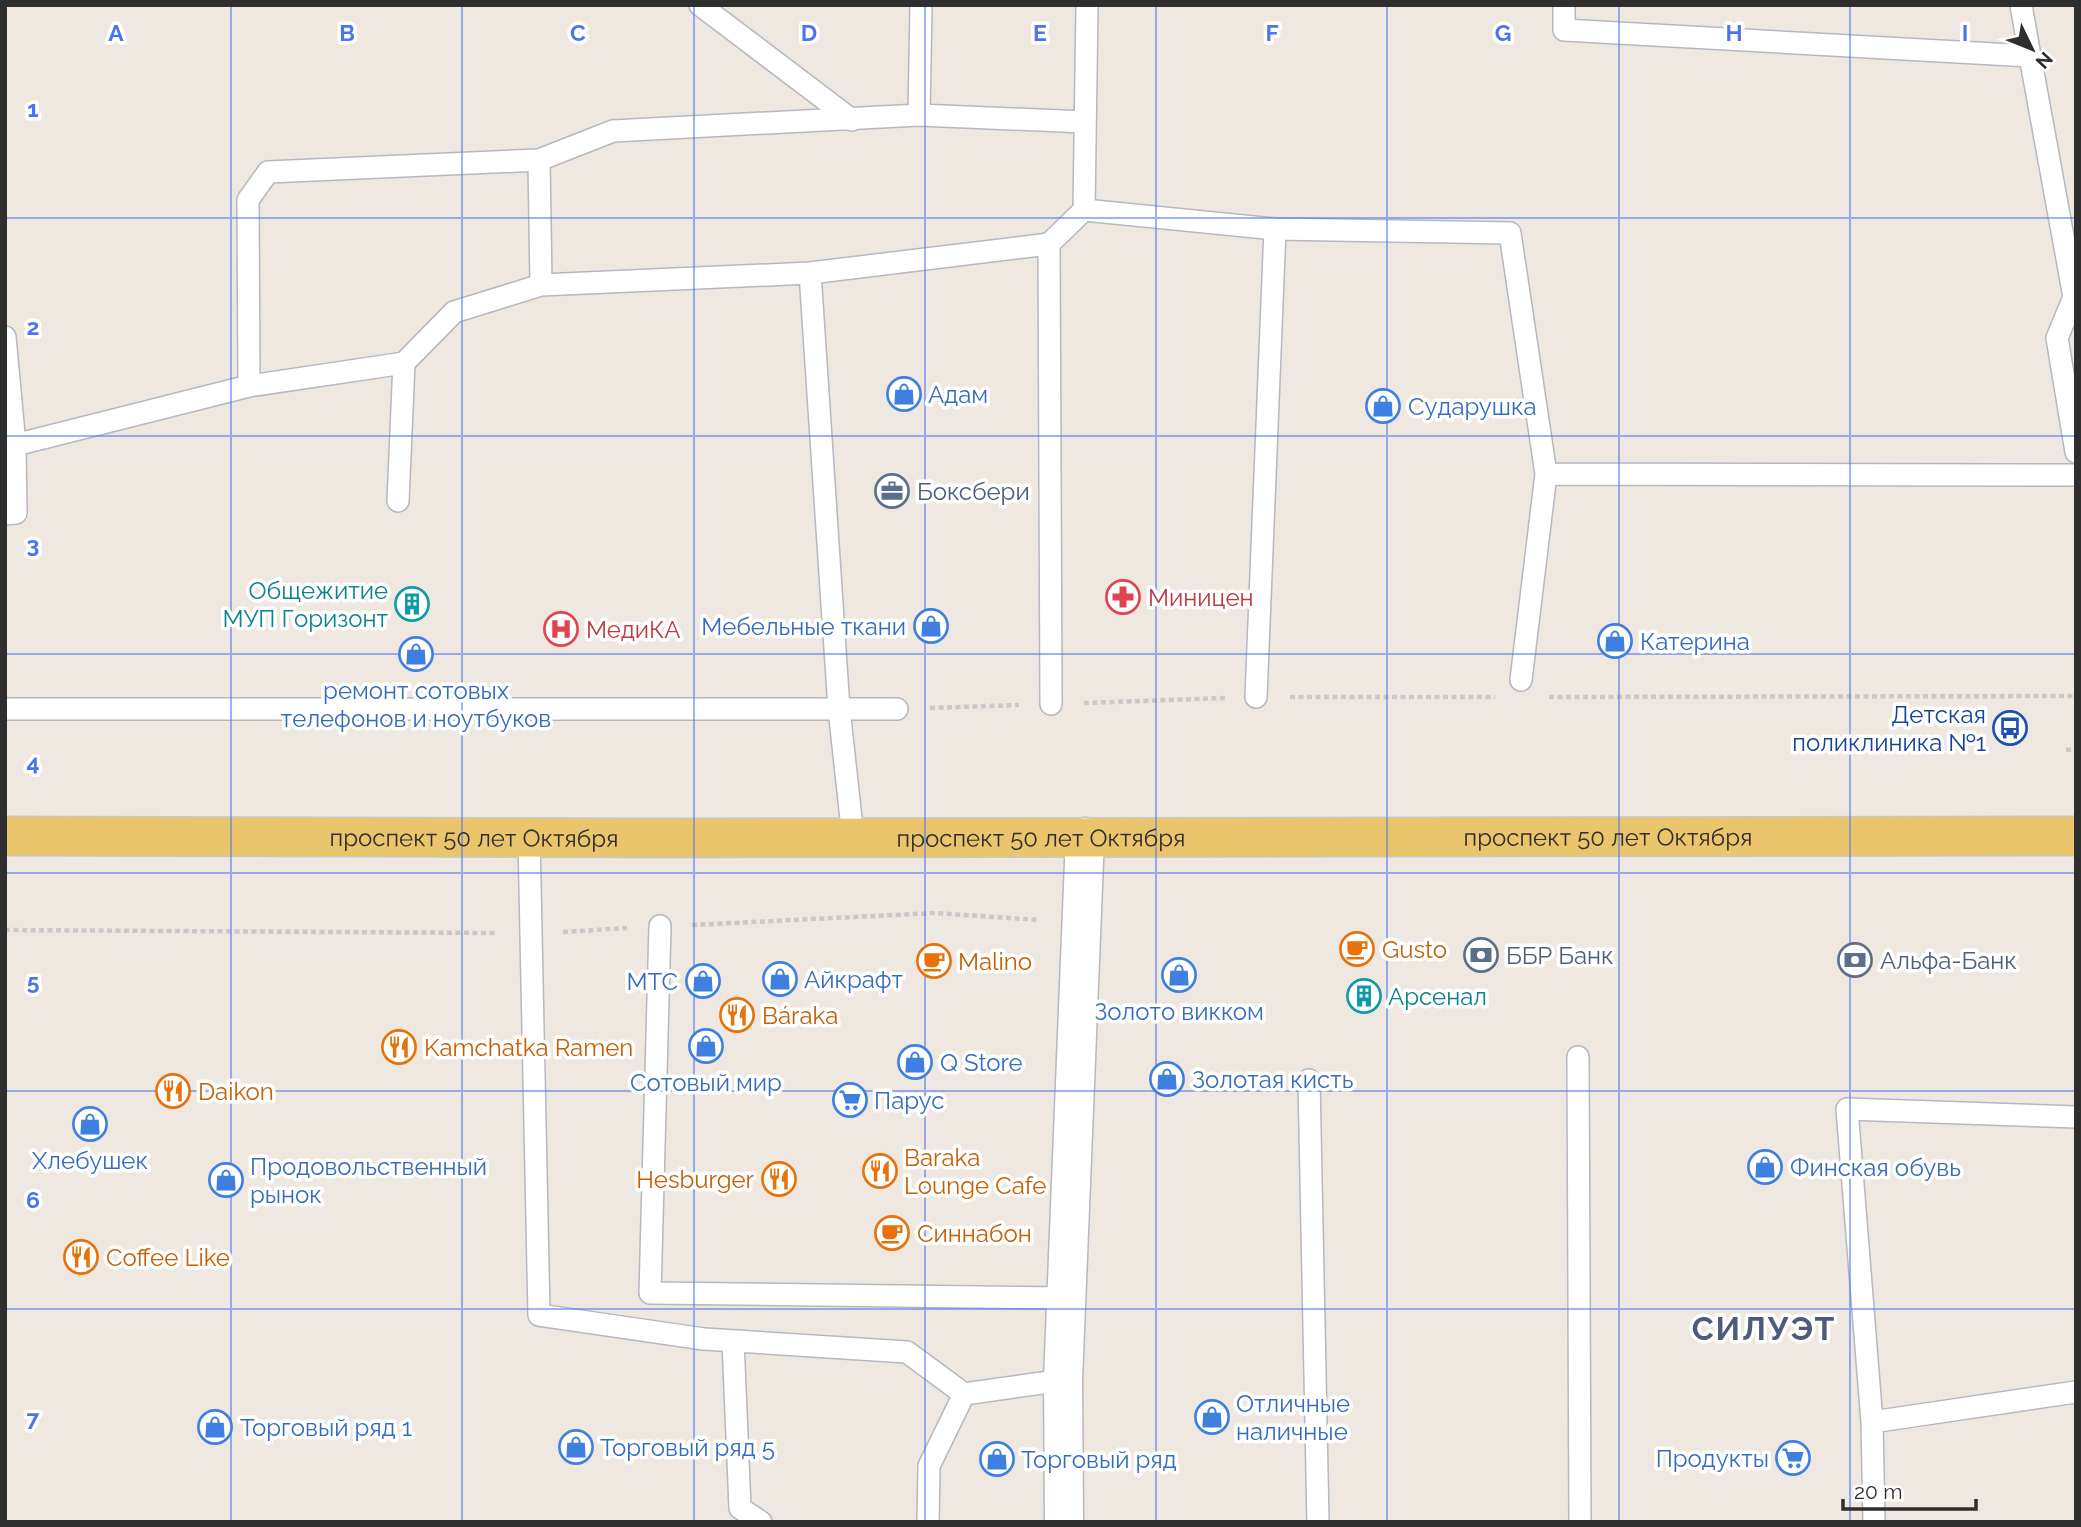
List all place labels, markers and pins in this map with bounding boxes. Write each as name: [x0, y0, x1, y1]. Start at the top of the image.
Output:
shop icon: Адам: [885, 375, 923, 413]
place label: Адам: [928, 380, 988, 409]
shop icon: Сударушка: [1364, 387, 1402, 425]
place label: Сударушка: [1408, 392, 1537, 421]
office icon: Боксбери: [873, 472, 911, 510]
place label: Боксбери: [917, 477, 1030, 506]
place label: Общежитие МУП Горизонт: [222, 576, 389, 633]
pharmacy icon: Миницен: [1104, 578, 1142, 616]
place label: Миницен: [1148, 583, 1254, 612]
building icon: Общежитие МУП Горизонт: [393, 585, 431, 623]
shop icon: Мебельные ткани: [912, 607, 950, 645]
hospital icon: МедиКА: [542, 610, 580, 648]
place label: Мебельные ткани: [701, 612, 906, 641]
place label: МедиКА: [586, 615, 681, 644]
shop icon: Катерина: [1596, 622, 1634, 660]
place label: Катерина: [1640, 627, 1750, 656]
shop icon: ремонт сотовых телефонов и ноутбуков: [397, 635, 435, 673]
place label: ремонт сотовых телефонов и ноутбуков: [281, 676, 551, 733]
place label: Детская поликлиника №1: [1792, 700, 1986, 757]
bus stop icon: Детская поликлиника №1: [1991, 709, 2029, 747]
cafe icon: Gusto: [1338, 930, 1376, 968]
place label: Gusto: [1382, 935, 1447, 964]
bank icon: ББР Банк: [1462, 936, 1500, 974]
place label: ББР Банк: [1506, 941, 1614, 970]
bank icon: Альфа-Банк: [1836, 941, 1874, 979]
cafe icon: Malino: [915, 942, 953, 980]
place label: Альфа-Банк: [1880, 946, 2017, 975]
place label: Malino: [958, 947, 1032, 976]
shop icon: Золото викком: [1160, 956, 1198, 994]
shop icon: Айкрафт: [761, 960, 799, 998]
shop icon: МТС: [684, 962, 722, 1000]
place label: Айкрафт: [804, 965, 904, 994]
place label: МТС: [626, 967, 678, 996]
building icon: Арсенал: [1345, 977, 1383, 1015]
place label: Арсенал: [1388, 982, 1487, 1011]
restaurant icon: Báraka: [718, 996, 756, 1034]
place label: Золото викком: [1094, 997, 1264, 1026]
place label: Báraka: [762, 1001, 838, 1030]
shop icon: Сотовый мир: [687, 1027, 725, 1065]
restaurant icon: Kamchatka Ramen: [380, 1028, 418, 1066]
place label: Kamchatka Ramen: [424, 1033, 633, 1062]
shop icon: Q Store: [896, 1043, 934, 1081]
place label: Q Store: [940, 1048, 1023, 1077]
shop icon: Золотая кисть: [1148, 1060, 1186, 1098]
place label: Золотая кисть: [1192, 1065, 1353, 1094]
place label: Сотовый мир: [630, 1068, 782, 1097]
restaurant icon: Daikon: [154, 1072, 192, 1110]
place label: Daikon: [198, 1077, 274, 1106]
supermarket icon: Парус: [831, 1081, 869, 1119]
place label: Парус: [874, 1086, 944, 1115]
shop icon: Хлебушек: [71, 1105, 109, 1143]
place label: Baraka Lounge Cafe: [904, 1143, 1046, 1200]
place label: Хлебушек: [32, 1146, 148, 1175]
shop icon: Финская обувь: [1746, 1148, 1784, 1186]
place label: Продовольственный рынок: [250, 1152, 487, 1209]
restaurant icon: Baraka Lounge Cafe: [861, 1152, 899, 1190]
place label: Финская обувь: [1790, 1153, 1961, 1182]
restaurant icon: Hesburger: [760, 1160, 798, 1198]
shop icon: Продовольственный рынок: [207, 1161, 245, 1199]
place label: Hesburger: [636, 1165, 755, 1194]
cafe icon: Синнабон: [873, 1214, 911, 1252]
place label: Синнабон: [917, 1219, 1032, 1248]
restaurant icon: Coffee Like: [62, 1238, 100, 1276]
place label: Coffee Like: [106, 1243, 230, 1272]
place label: Отличные наличные: [1236, 1389, 1350, 1446]
shop icon: Отличные наличные: [1193, 1398, 1231, 1436]
shop icon: Торговый ряд 1: [196, 1408, 234, 1446]
place label: Торговый ряд 1: [240, 1413, 412, 1442]
shop icon: Торговый ряд 5: [557, 1428, 595, 1466]
place label: Торговый ряд 5: [600, 1433, 775, 1462]
supermarket icon: Продукты: [1774, 1439, 1812, 1477]
shop icon: Торговый ряд: [978, 1440, 1016, 1478]
place label: Продукты: [1656, 1444, 1769, 1473]
place label: Торговый ряд: [1021, 1445, 1177, 1474]

